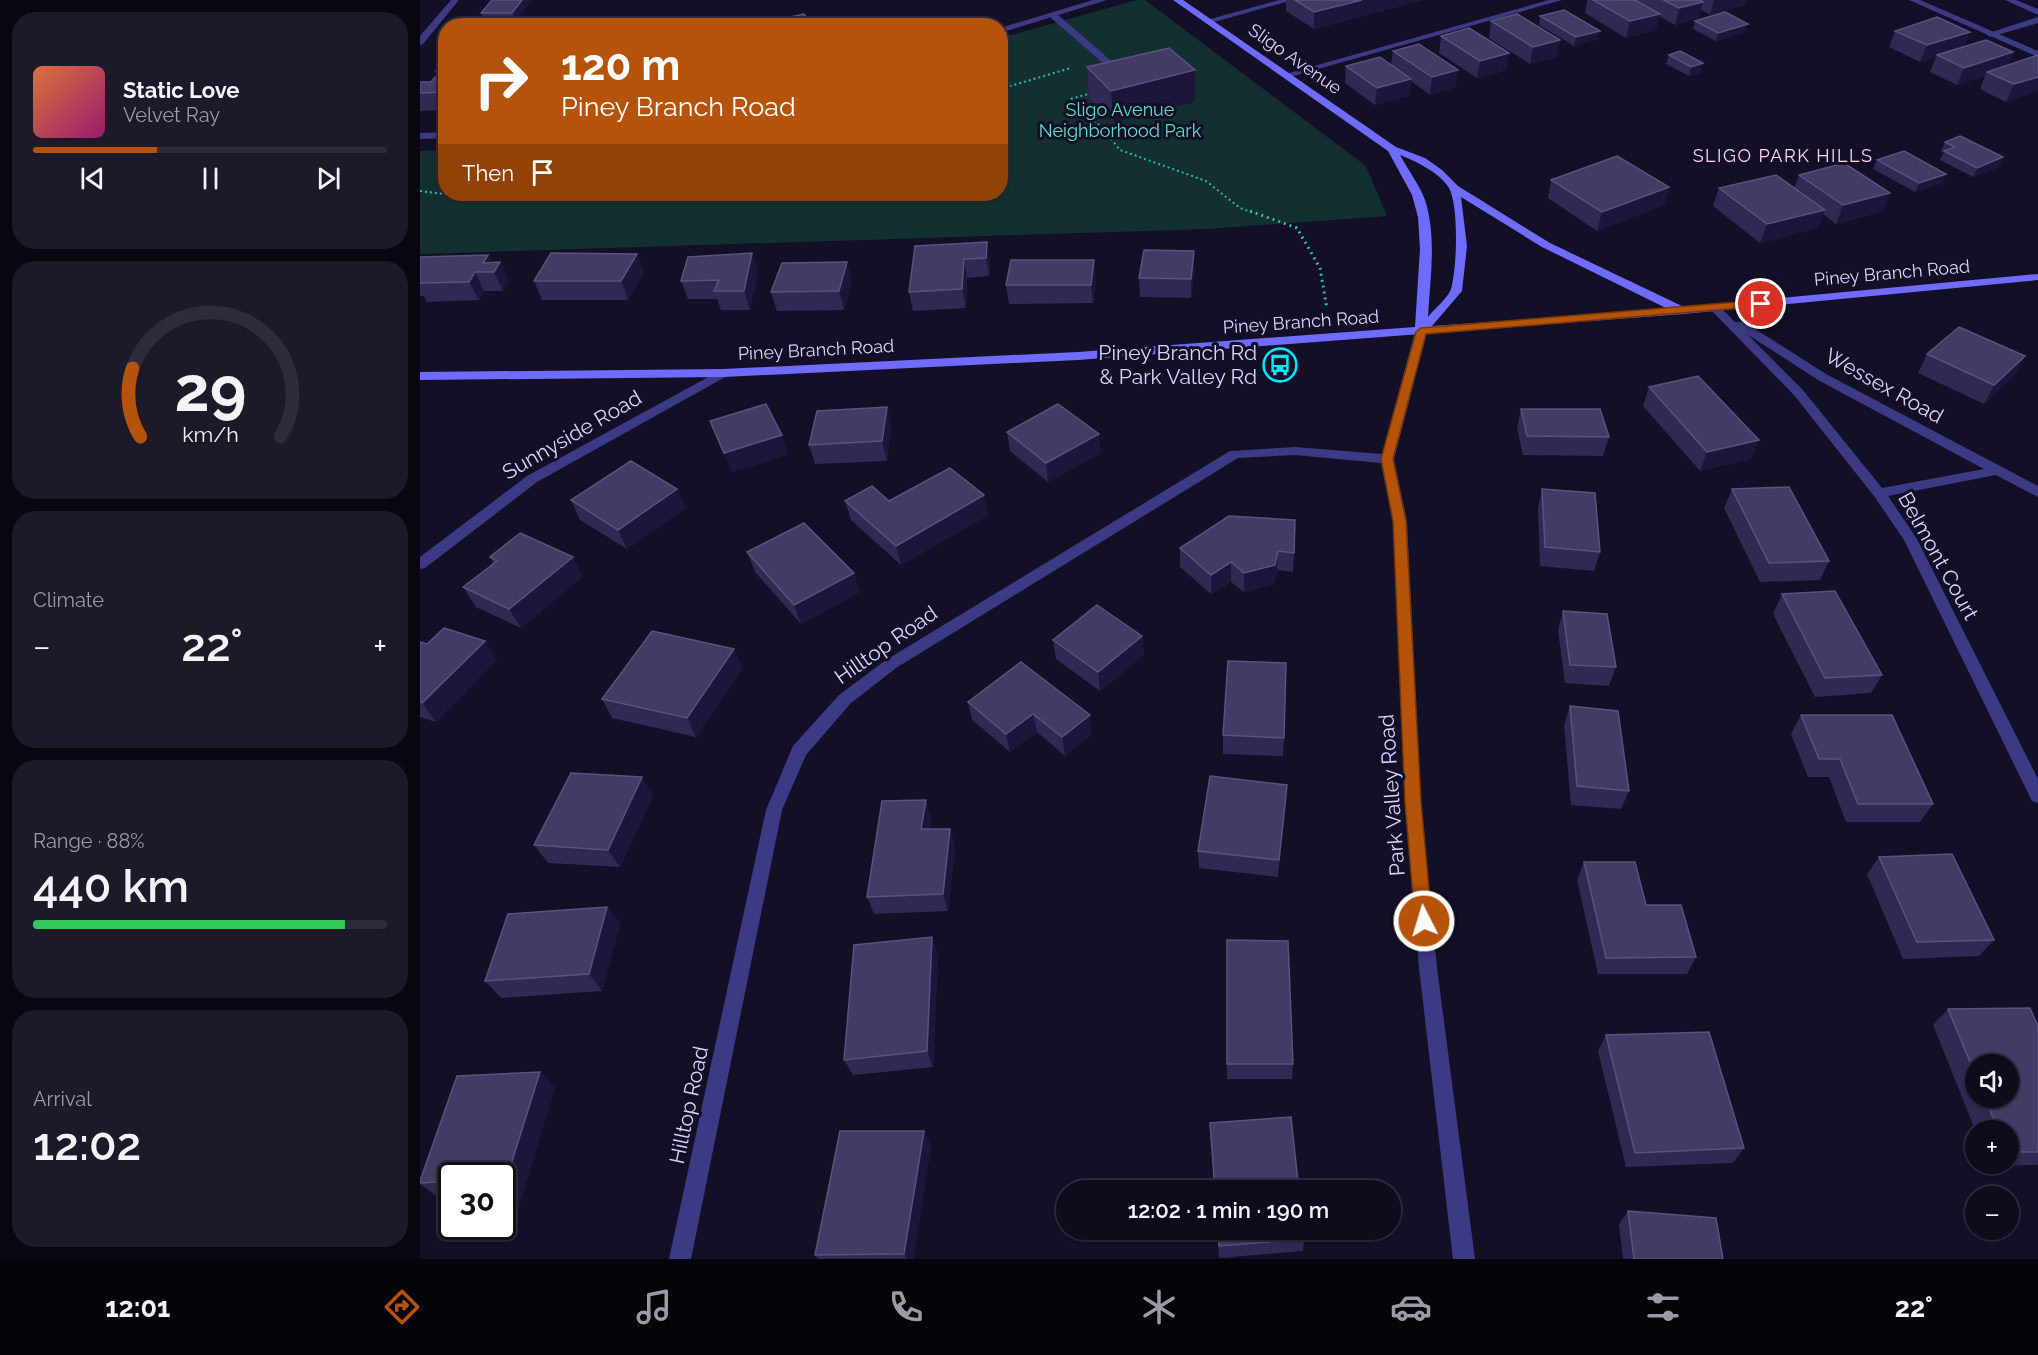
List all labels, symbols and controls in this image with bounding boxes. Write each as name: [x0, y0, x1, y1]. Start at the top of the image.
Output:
street label: Sligo Avenue: [1245, 19, 1346, 99]
text: 120 m: [561, 41, 680, 90]
icon: right: [462, 42, 540, 120]
text: Static Love: [123, 77, 240, 103]
text: Piney Branch Road: [561, 91, 796, 122]
park label: Sligo Avenue Neighborhood Park: [1039, 99, 1202, 141]
text: Velvet Ray: [123, 103, 220, 127]
district label: SLIGO PARK HILLS: [1693, 145, 1873, 166]
icon: arrive: [526, 156, 559, 189]
text: Then: [462, 160, 514, 186]
icon: previous: [76, 162, 109, 195]
icon: pause: [194, 162, 227, 195]
icon: next: [312, 162, 345, 195]
street label: Piney Branch Road: [1813, 255, 1971, 290]
pin: [1735, 278, 1786, 329]
icon: arrive: [1744, 287, 1777, 320]
street label: Piney Branch Road: [1222, 306, 1380, 337]
street label: Piney Branch Road: [737, 335, 895, 364]
place label: Piney Branch Rd & Park Valley Rd: [1098, 340, 1257, 389]
street label: Wessex Road: [1821, 343, 1948, 428]
bus stop icon: Piney Branch Rd & Park Valley Rd: [1262, 347, 1298, 383]
text: 29: [174, 352, 246, 426]
street label: Sunnyside Road: [498, 385, 646, 484]
text: km/h: [182, 423, 238, 448]
street label: Belmont Court: [1893, 488, 1984, 624]
text: Climate: [33, 588, 104, 612]
street label: Hilltop Road: [830, 600, 942, 689]
text: 22°: [181, 619, 243, 672]
text: −: [33, 627, 51, 666]
text: +: [373, 627, 387, 666]
street label: Park Valley Road: [1373, 713, 1410, 877]
text: Range · 88%: [33, 829, 145, 853]
text: 440 km: [33, 860, 189, 913]
position arrow: [1392, 889, 1456, 953]
street label: Hilltop Road: [664, 1044, 713, 1166]
map controls: [1965, 1054, 2019, 1240]
button: sound: [1965, 1054, 2019, 1108]
text: Arrival: [33, 1087, 92, 1111]
text: 12:02: [33, 1118, 141, 1171]
button: +: [1965, 1120, 2019, 1174]
speed limit sign: 30: [438, 1162, 516, 1240]
button: −: [1965, 1186, 2019, 1240]
text: 12:02 · 1 min · 190 m: [1128, 1197, 1329, 1223]
icon: directions: [381, 1286, 423, 1328]
icon: music: [633, 1286, 675, 1328]
icon: phone: [885, 1286, 927, 1328]
icon: climate: [1138, 1286, 1180, 1328]
icon: car: [1390, 1286, 1432, 1328]
icon: filters: [1642, 1286, 1684, 1328]
text: 12:01: [105, 1292, 170, 1323]
text: 22°: [1895, 1292, 1933, 1323]

